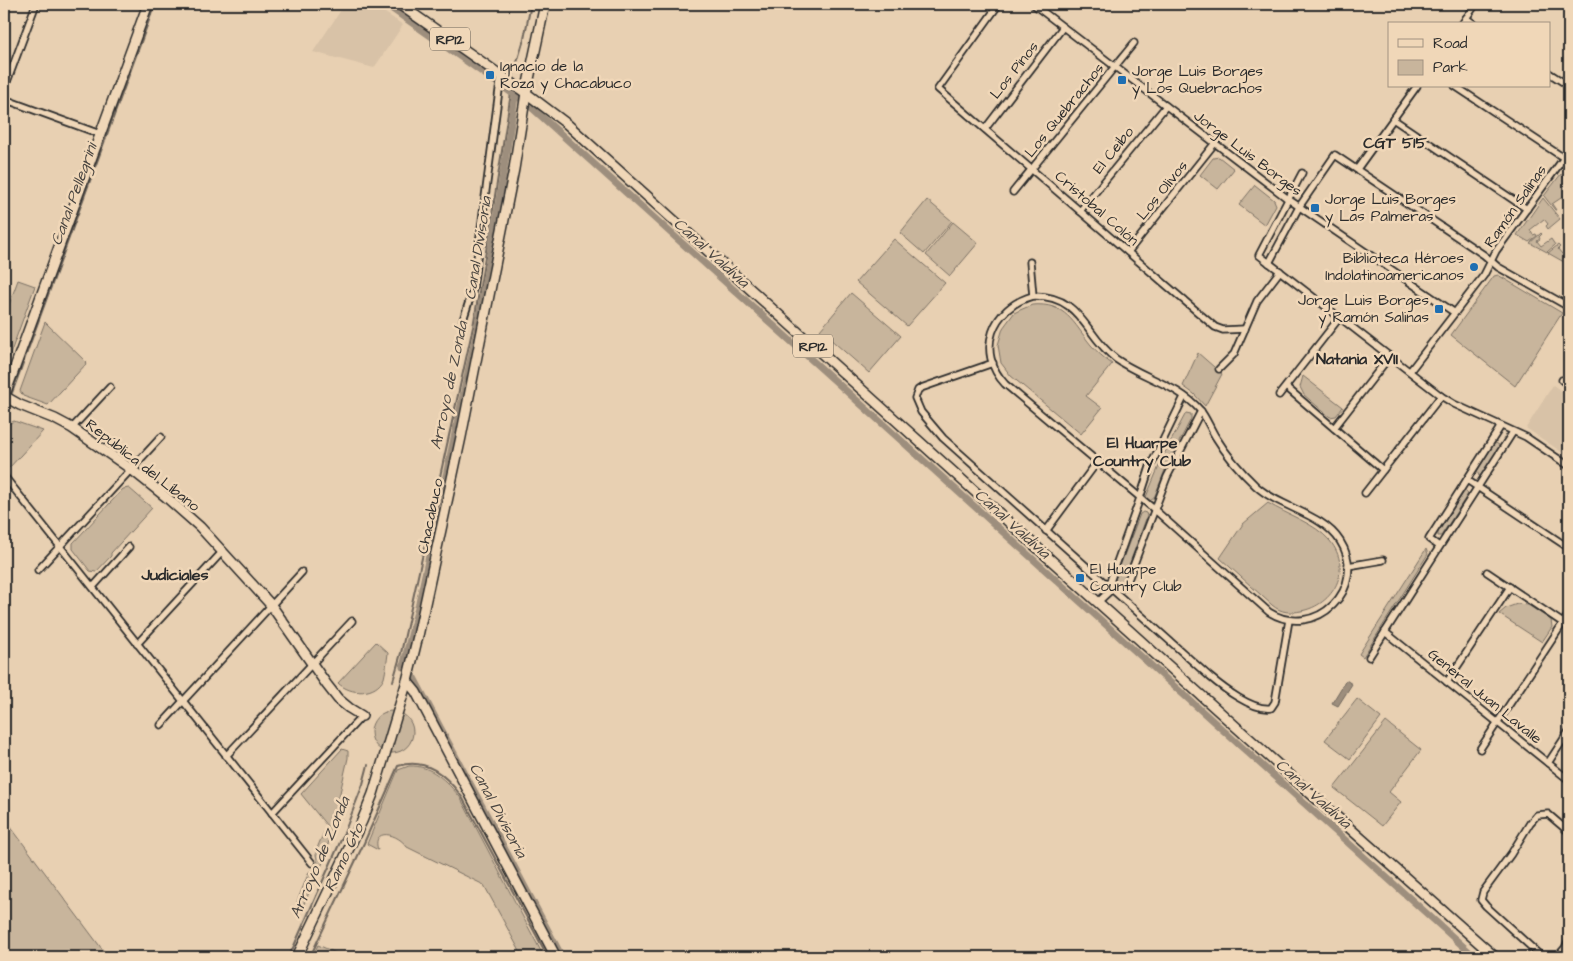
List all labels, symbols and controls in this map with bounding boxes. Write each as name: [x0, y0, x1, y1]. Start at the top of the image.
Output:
legend: [1388, 22, 1550, 88]
road number: RP12: [430, 28, 470, 50]
text: Road: [1433, 33, 1468, 54]
street label: Los Pinos: [985, 37, 1044, 103]
place label: Ignacio de la Roza y Chacabuco: [500, 56, 632, 95]
text: Park: [1433, 57, 1468, 78]
street label: Los Quebrachos: [1020, 58, 1109, 162]
place label: Jorge Luis Borges y Los Quebrachos: [1132, 61, 1264, 100]
marker: Ignacio de la Roza y Chacabuco: [484, 69, 496, 81]
marker: Jorge Luis Borges y Los Quebrachos: [1116, 74, 1128, 86]
street label: Jorge Luis Borges: [1188, 106, 1307, 202]
street label: El Ceibo: [1088, 122, 1139, 178]
district label: CGT 515: [1363, 132, 1427, 154]
water label: Canal Pellegrini: [45, 138, 104, 249]
street label: Los Olivos: [1132, 156, 1193, 224]
street label: Ramón Salinas: [1479, 160, 1552, 252]
street label: Cristobal Colón: [1050, 166, 1144, 251]
place label: Jorge Luis Borges y Las Palmeras: [1325, 189, 1457, 228]
water label: Canal Divisoria: [459, 194, 497, 301]
marker: Jorge Luis Borges y Las Palmeras: [1309, 202, 1321, 214]
water label: Canal Valdivia: [669, 213, 755, 293]
place label: Biblioteca Héroes Indolatinoamericanos: [1325, 248, 1464, 286]
marker: Biblioteca Héroes Indolatinoamericanos: [1468, 261, 1480, 273]
place label: Jorge Luis Borges y Ramón Salinas: [1298, 290, 1429, 329]
marker: Jorge Luis Borges y Ramón Salinas: [1433, 303, 1445, 315]
water label: Arroyo de Zonda: [425, 318, 474, 451]
road number: RP12: [793, 334, 833, 358]
district label: Natania XVII: [1316, 348, 1398, 370]
street label: República del Líbano: [81, 414, 205, 517]
district label: El Huarpe Country Club: [1093, 432, 1191, 473]
street label: Chacabuco: [412, 476, 449, 556]
water label: Canal Valdivia: [970, 484, 1056, 564]
place label: El Huarpe Country Club: [1090, 559, 1182, 598]
district label: Judiciales: [140, 564, 209, 586]
marker: El Huarpe Country Club: [1074, 572, 1086, 584]
street label: General Juan Lavalle: [1423, 644, 1546, 749]
water label: Canal Valdivia: [1271, 754, 1357, 834]
water label: Canal Divisoria: [464, 759, 533, 863]
water label: Arroyo de Zonda: [284, 792, 357, 922]
water label: Ramo 6to: [319, 819, 370, 895]

